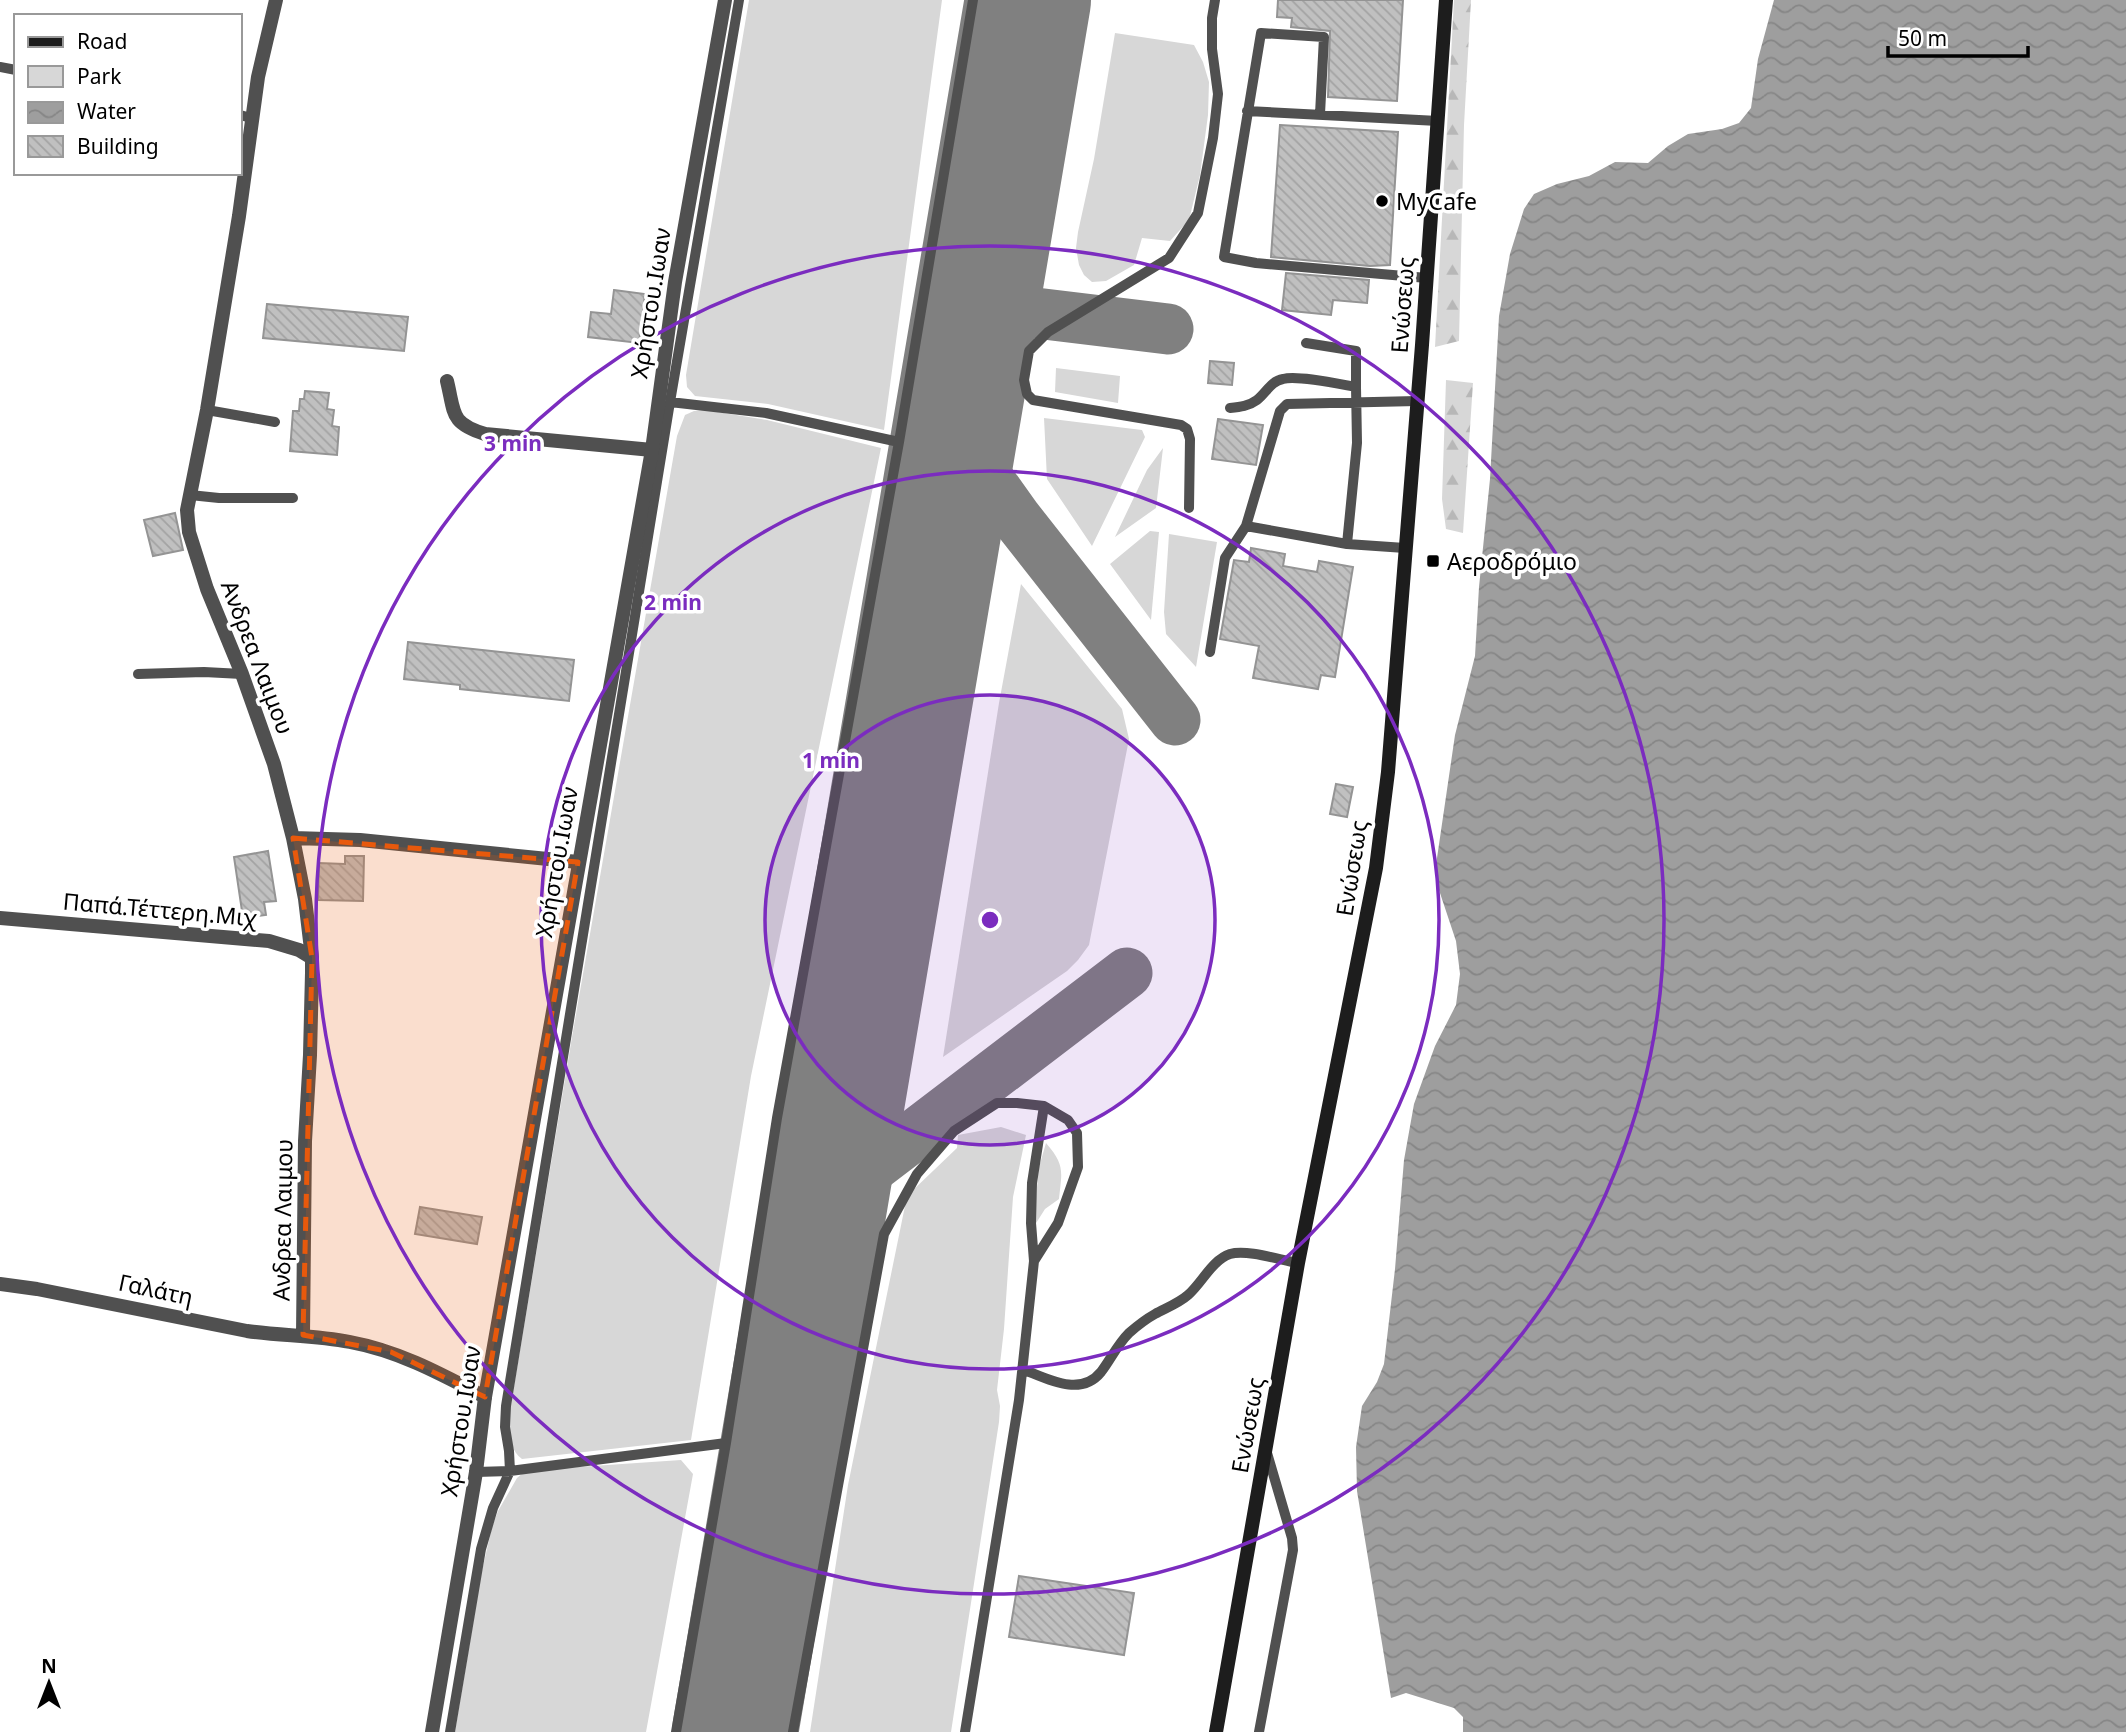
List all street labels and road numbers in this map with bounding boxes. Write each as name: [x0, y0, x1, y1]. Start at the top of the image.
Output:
street label: Χρήστου.Ιωαν: [622, 225, 678, 381]
street label: Ενώσεως: [1383, 256, 1421, 354]
street label: Ανδρεα Λαιμου: [214, 575, 302, 739]
street label: Χρήστου.Ιωαν: [527, 784, 585, 940]
street label: Ενώσεως: [1328, 818, 1374, 918]
street label: Παπά.Τέττερη.Μιχ: [62, 885, 259, 933]
street label: Ανδρεα Λαιμου: [265, 1139, 299, 1301]
street label: Γαλάτη: [116, 1266, 196, 1312]
street label: Χρήστου.Ιωαν: [432, 1343, 488, 1499]
street label: Ενώσεως: [1223, 1375, 1271, 1475]

